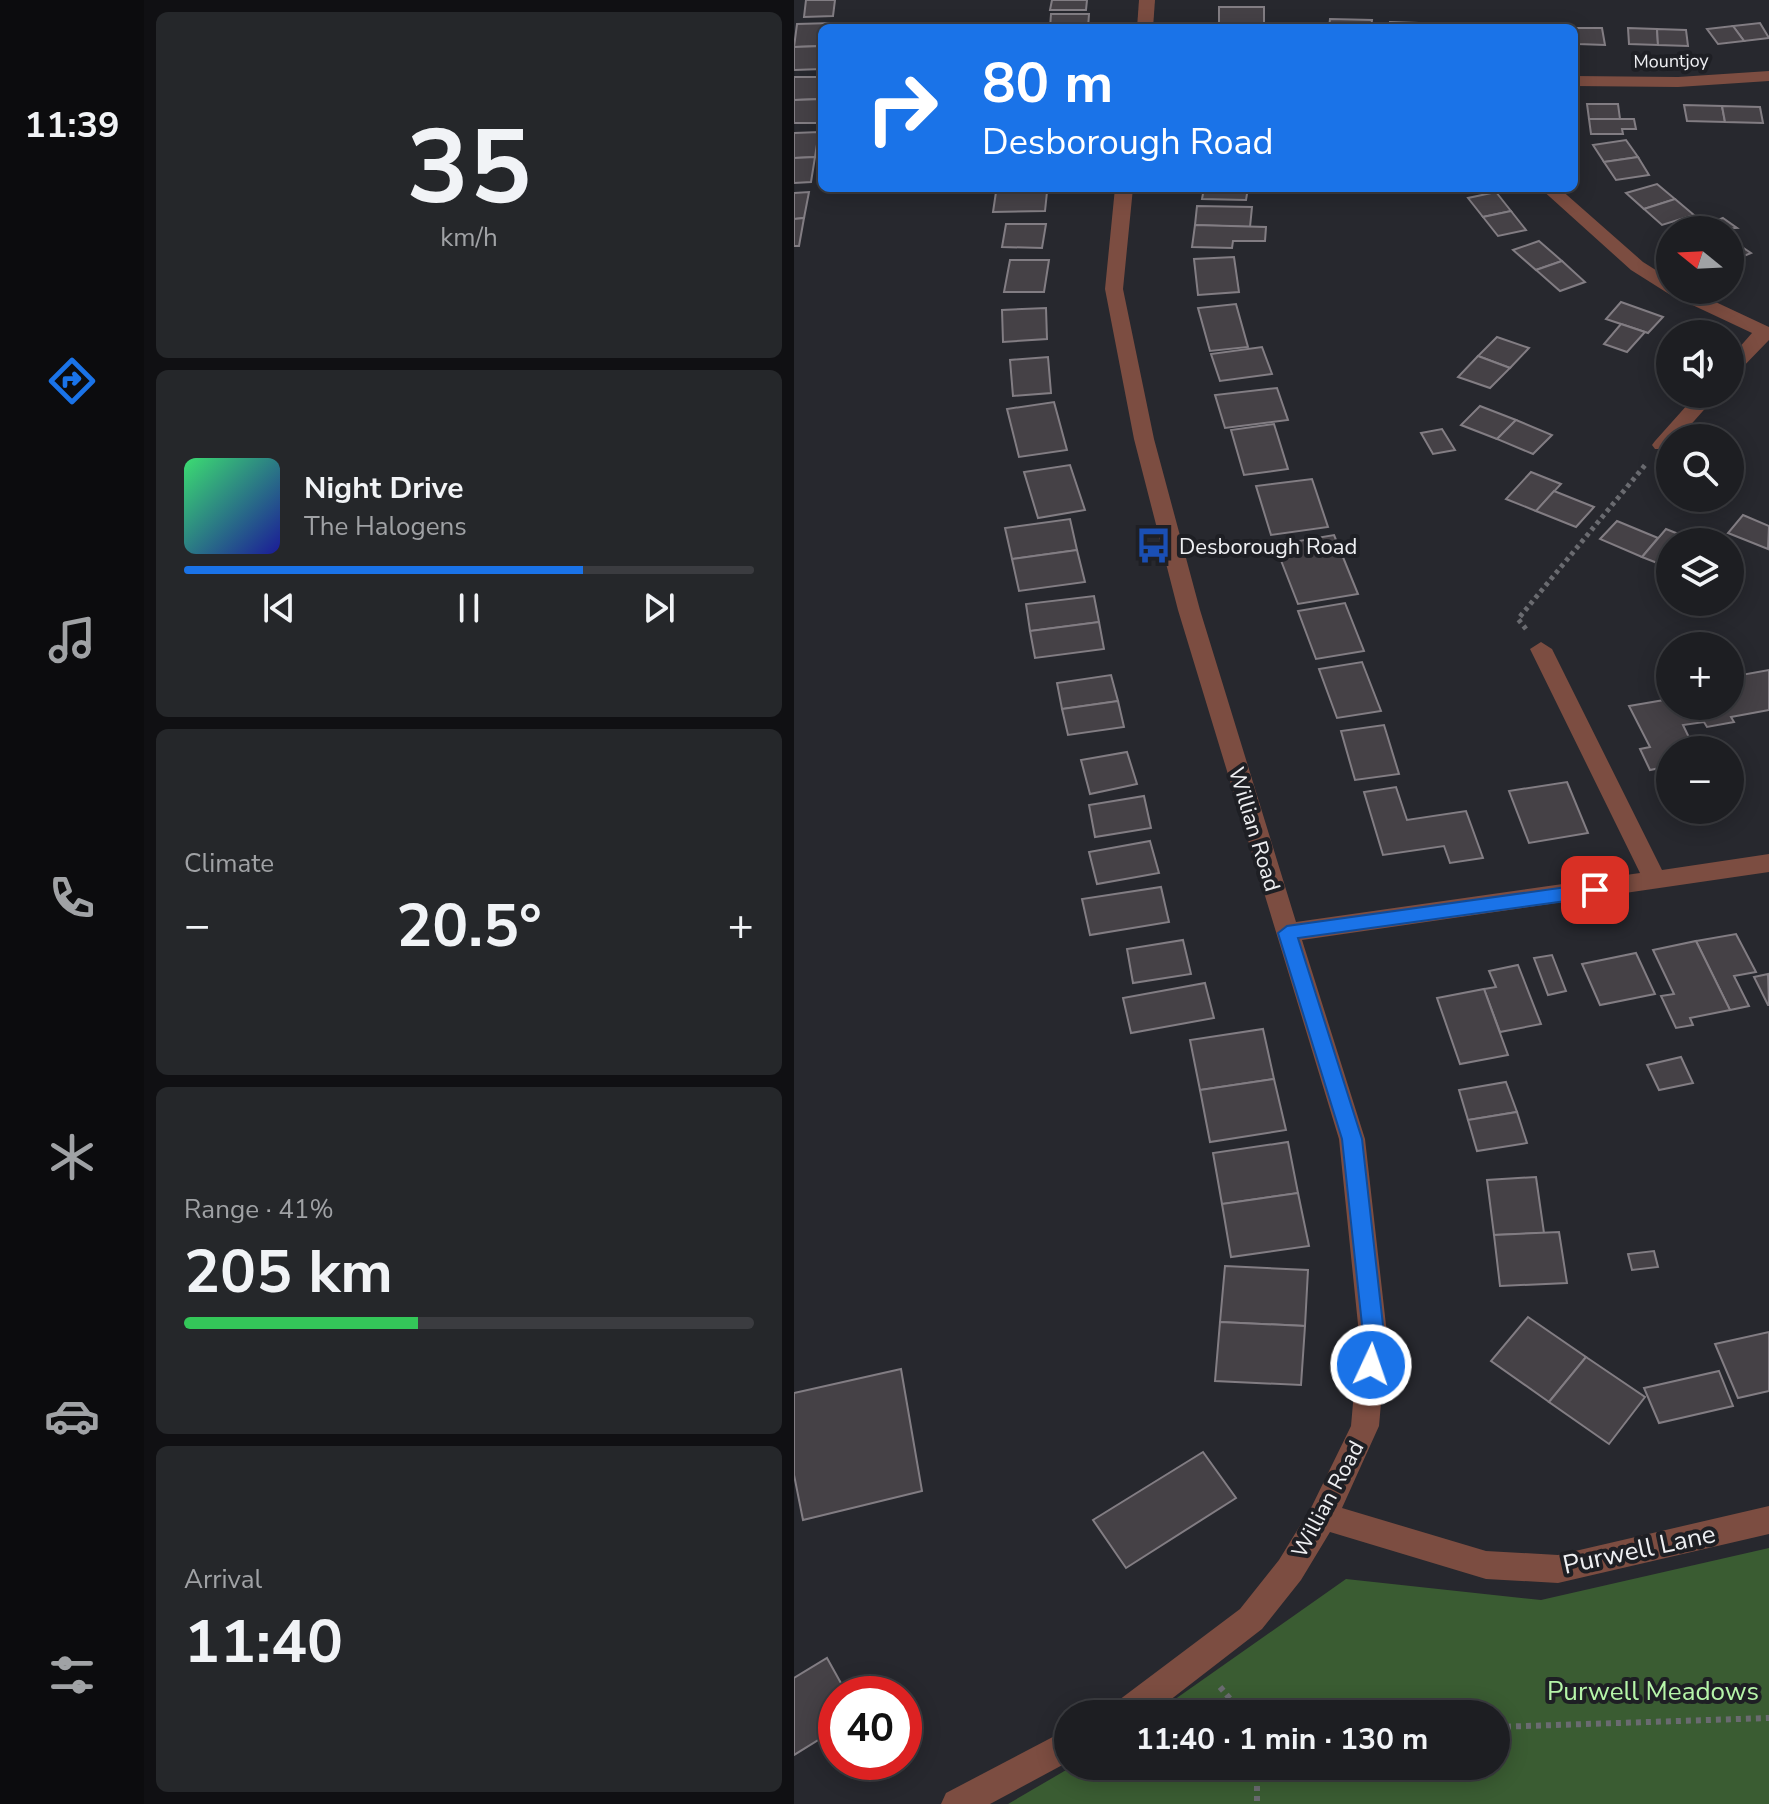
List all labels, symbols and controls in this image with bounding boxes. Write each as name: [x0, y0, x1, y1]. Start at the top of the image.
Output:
text: 80 m: [982, 45, 1113, 122]
street label: Mountjoy: [1633, 48, 1710, 74]
icon: right: [850, 56, 954, 160]
text: 35: [407, 97, 531, 239]
text: 11:39: [24, 101, 120, 150]
text: Desborough Road: [982, 118, 1274, 167]
north arrow: [1656, 216, 1744, 304]
map controls: [1656, 216, 1744, 824]
text: km/h: [440, 220, 498, 255]
button: sound: [1656, 320, 1744, 408]
icon: directions: [44, 353, 100, 409]
button: search: [1656, 424, 1744, 512]
text: Night Drive: [304, 468, 463, 509]
text: The Halogens: [304, 509, 467, 544]
bus stop icon: Desborough Road: [1134, 527, 1172, 565]
button: layers: [1656, 528, 1744, 616]
place label: Desborough Road: [1179, 532, 1357, 562]
icon: previous: [257, 586, 301, 630]
icon: pause: [447, 586, 491, 630]
icon: next: [637, 586, 681, 630]
icon: music: [44, 612, 100, 668]
button: +: [1656, 632, 1744, 720]
button: −: [1656, 736, 1744, 824]
street label: Willian Road: [1221, 763, 1287, 895]
text: Climate: [184, 846, 274, 881]
pin: [1561, 856, 1629, 924]
icon: arrive: [1573, 868, 1617, 912]
icon: phone: [44, 870, 100, 926]
text: 20.5°: [396, 885, 542, 967]
text: −: [184, 896, 210, 956]
text: +: [728, 896, 754, 956]
icon: climate: [44, 1129, 100, 1185]
text: Range · 41%: [184, 1192, 334, 1227]
text: 205 km: [184, 1231, 393, 1313]
position arrow: [1329, 1323, 1413, 1407]
icon: car: [44, 1388, 100, 1444]
street label: Willian Road: [1284, 1436, 1371, 1563]
street label: Purwell Lane: [1560, 1516, 1719, 1583]
text: Arrival: [184, 1562, 262, 1597]
text: 11:40: [184, 1601, 343, 1683]
icon: filters: [44, 1647, 100, 1703]
park label: Purwell Meadows: [1547, 1674, 1759, 1709]
speed limit sign: 40: [818, 1676, 922, 1780]
text: 11:40 · 1 min · 130 m: [1136, 1719, 1428, 1760]

